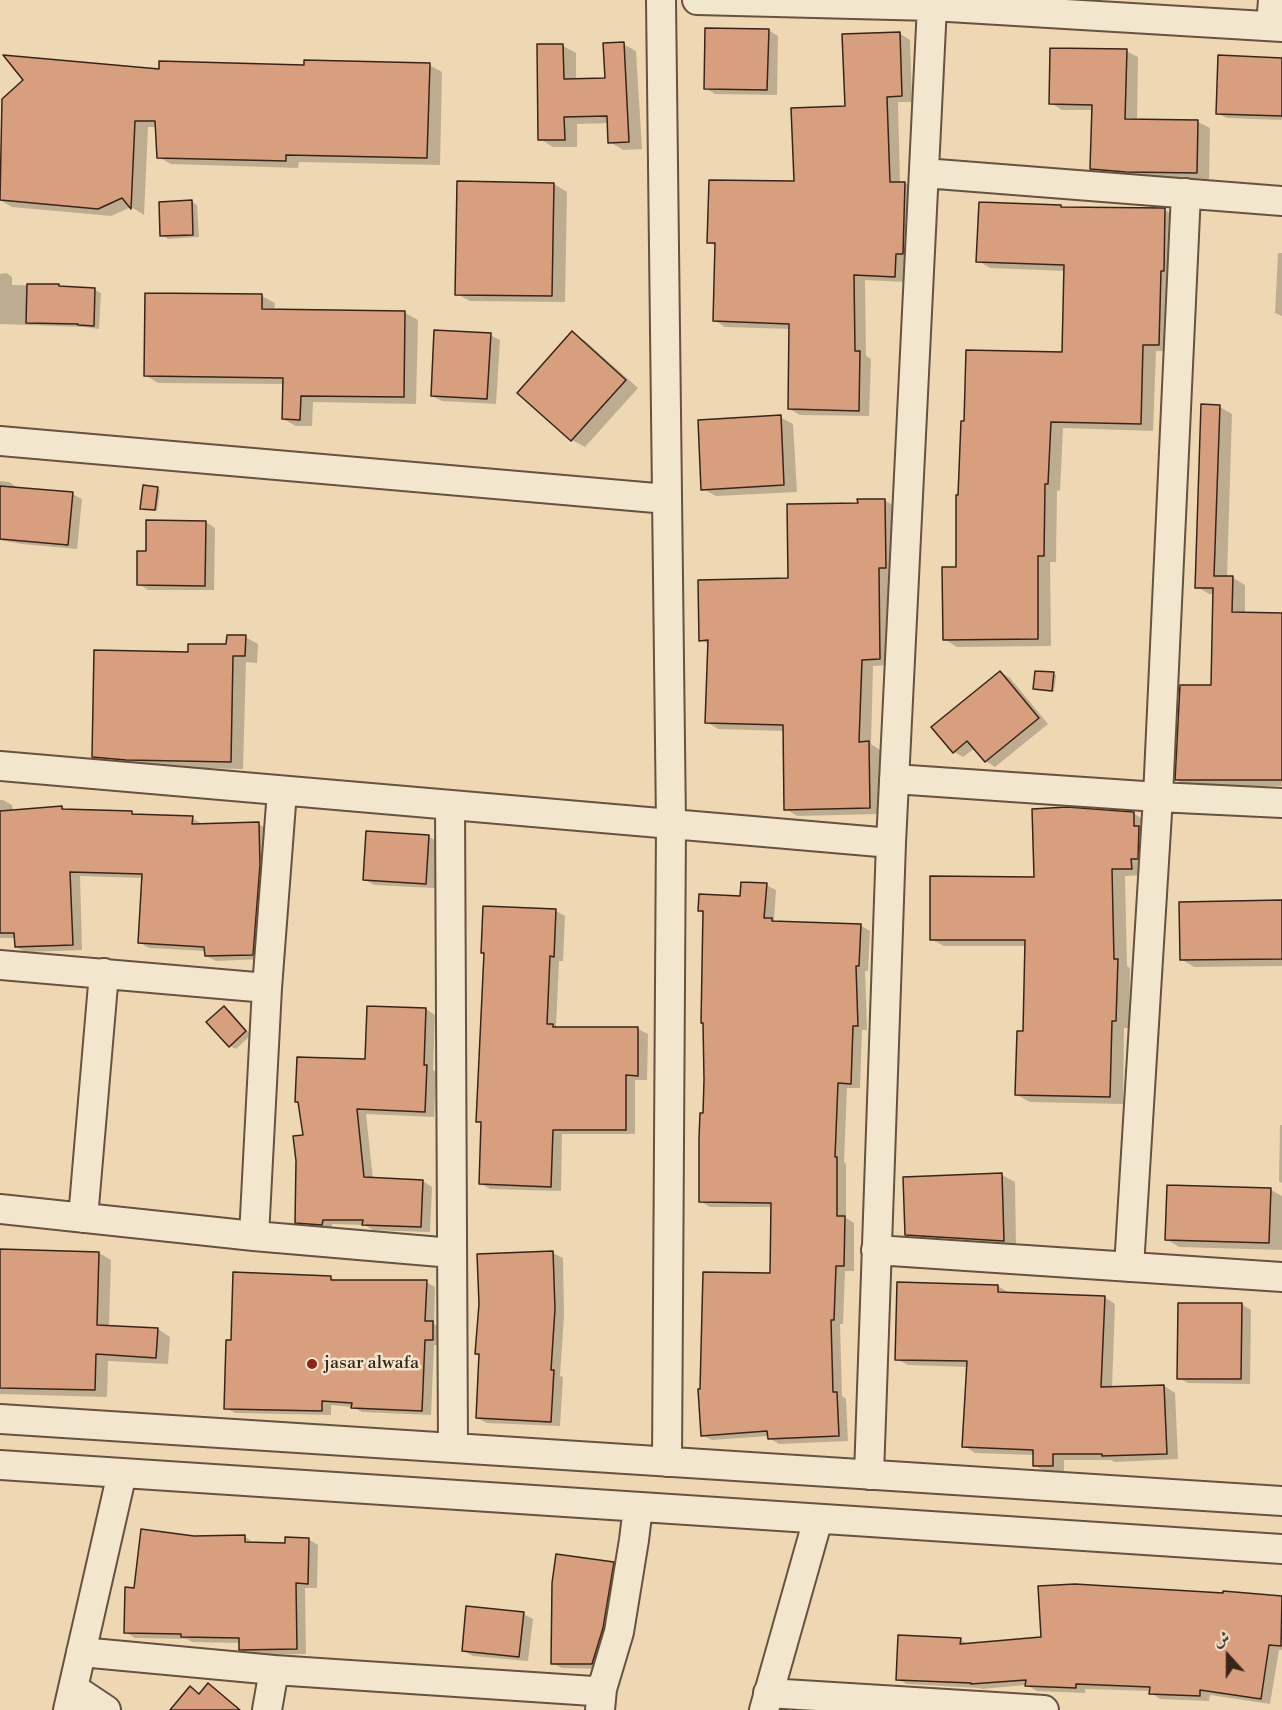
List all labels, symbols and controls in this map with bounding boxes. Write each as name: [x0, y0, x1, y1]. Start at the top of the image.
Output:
place label: jasar alwafa: [324, 1353, 419, 1375]
marker: jasar alwafa: [305, 1357, 319, 1371]
north arrow: [1198, 1626, 1258, 1686]
text: ش: [1211, 1627, 1233, 1651]

